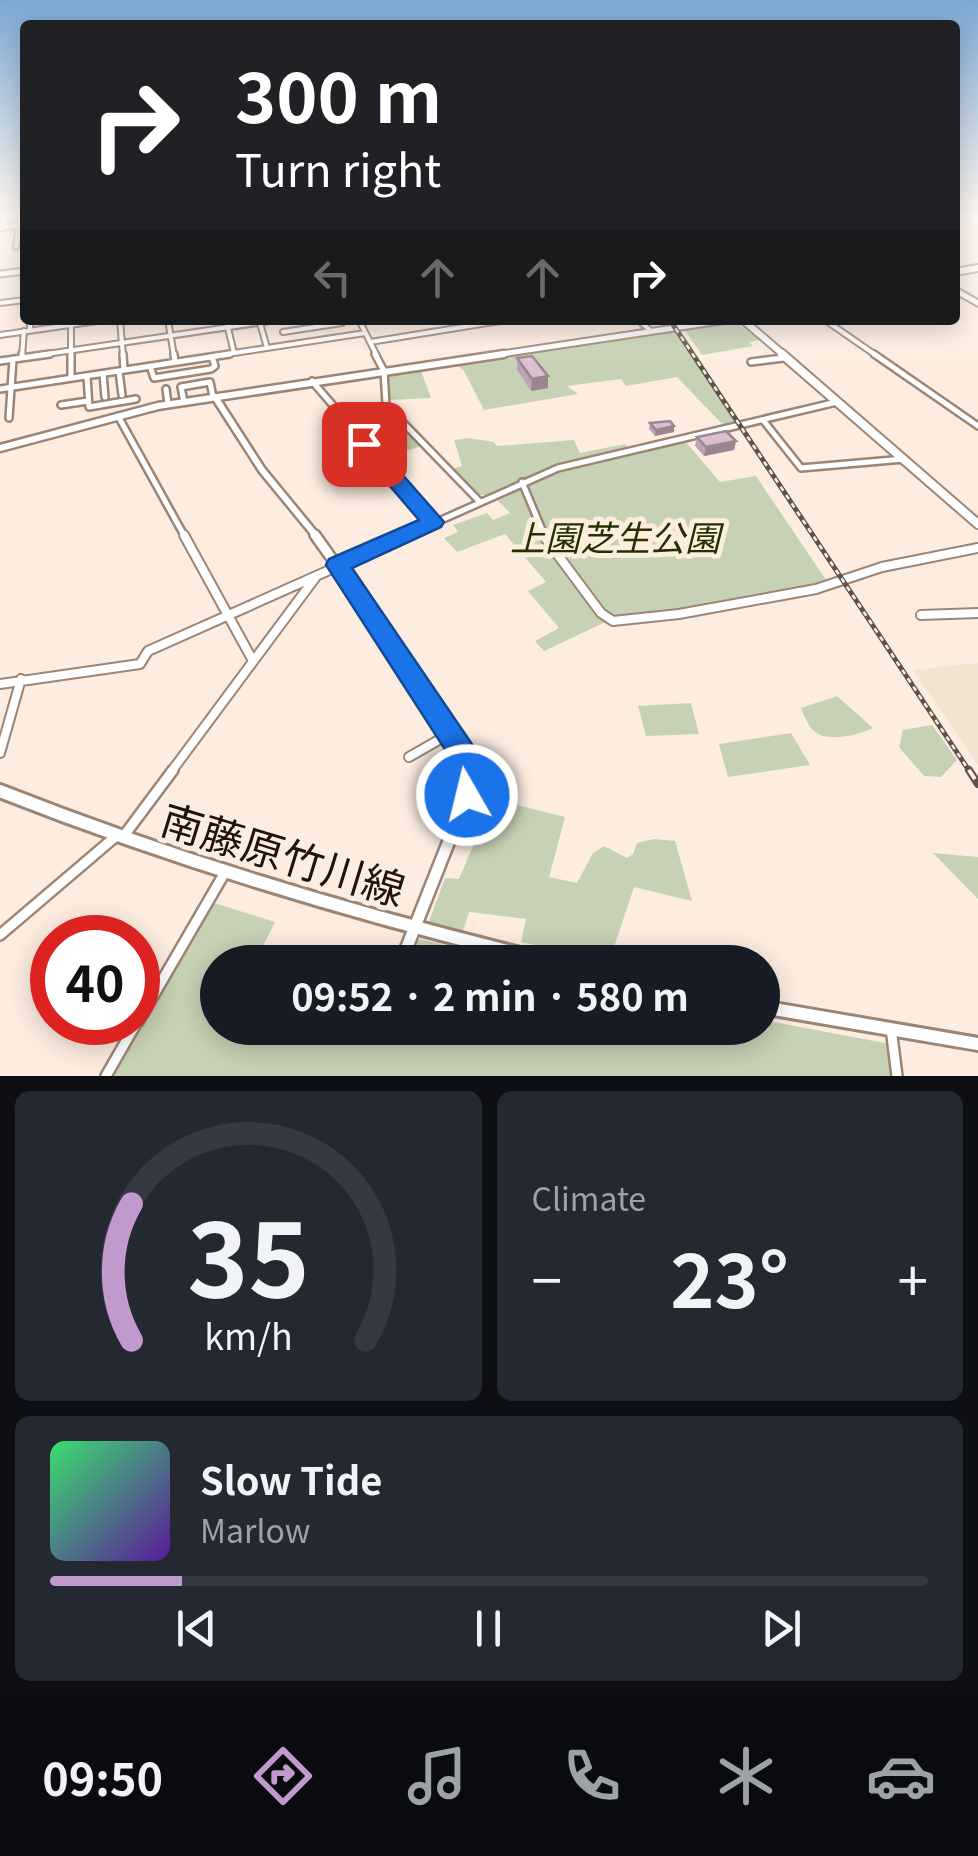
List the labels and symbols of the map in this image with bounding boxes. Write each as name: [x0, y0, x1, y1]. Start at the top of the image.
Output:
pin: [322, 402, 407, 487]
park label: 上園芝生公園: [510, 510, 725, 561]
position arrow: [415, 743, 519, 847]
street label: 南藤原竹川線: [155, 786, 413, 918]
speed limit sign: 40: [30, 915, 160, 1045]

